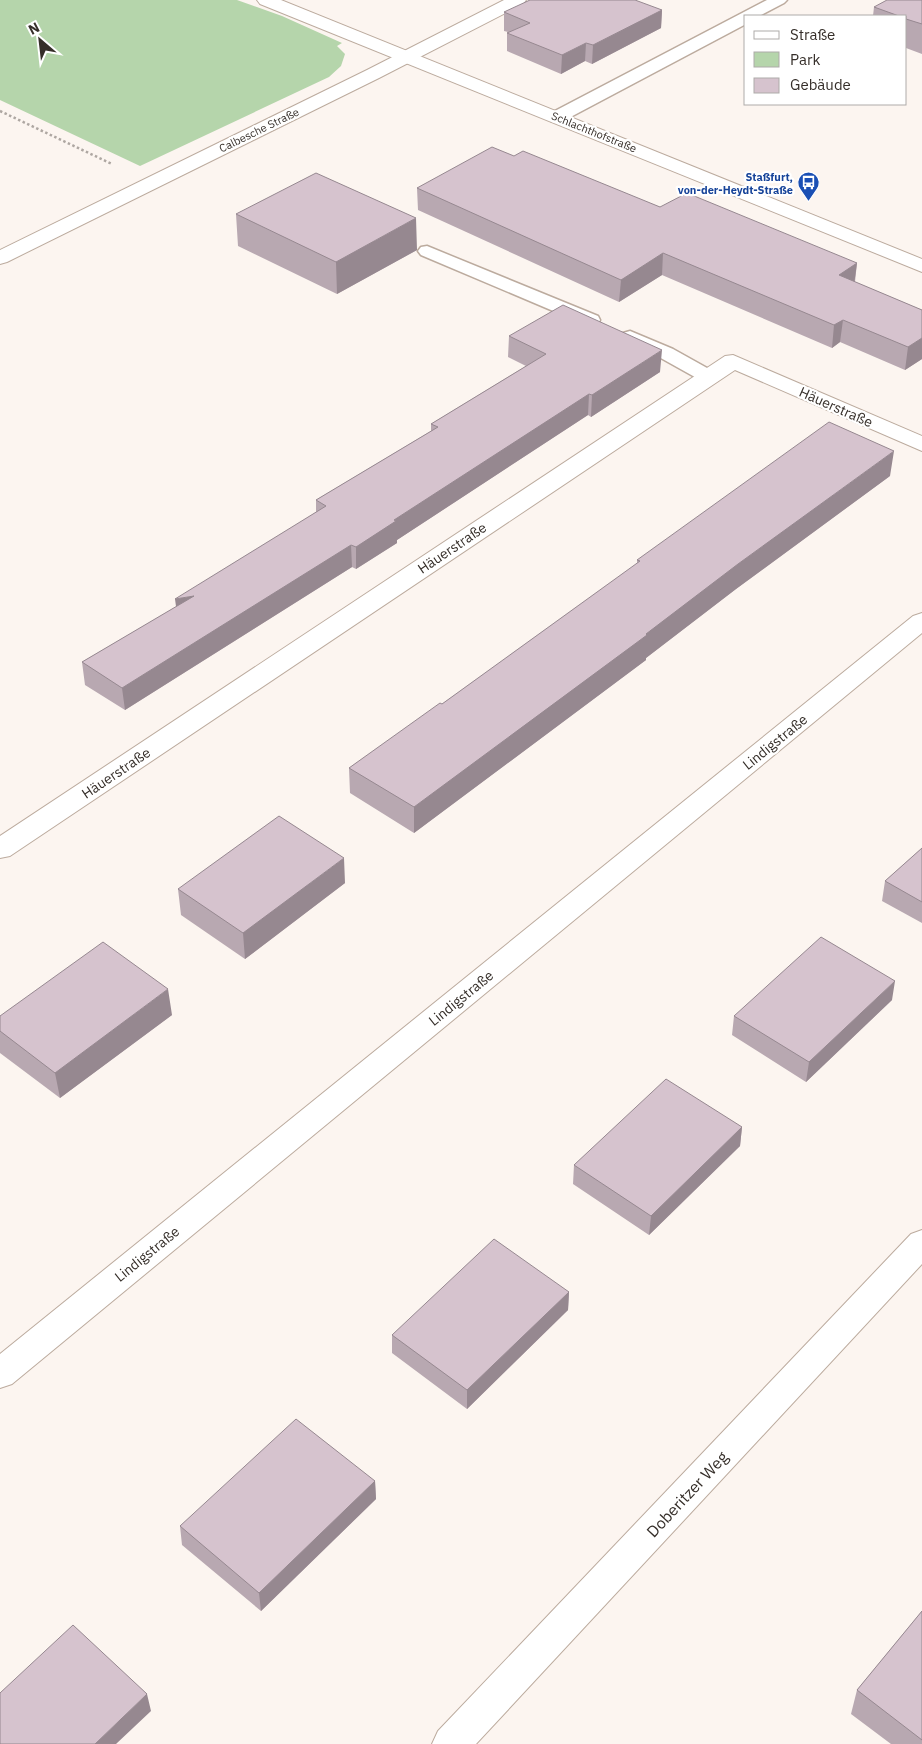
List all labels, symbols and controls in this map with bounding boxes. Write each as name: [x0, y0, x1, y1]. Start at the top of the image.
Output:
north arrow: [15, 15, 65, 65]
legend: [744, 15, 907, 105]
text: N: [25, 18, 43, 39]
text: Straße: [790, 25, 835, 44]
text: Park: [790, 50, 820, 69]
text: Gebäude: [790, 75, 851, 94]
street label: Calbesche Straße: [217, 105, 301, 155]
street label: Schlachthofstraße: [549, 109, 639, 155]
place label: Staßfurt, von-der-Heydt-Straße: [678, 170, 793, 197]
bus stop icon: Staßfurt, von-der-Heydt-Straße: [797, 171, 821, 202]
street label: Häuerstraße: [796, 383, 876, 431]
street label: Häuerstraße: [414, 518, 490, 578]
street label: Lindigstraße: [739, 710, 811, 774]
street label: Häuerstraße: [78, 743, 154, 803]
street label: Lindigstraße: [425, 966, 497, 1030]
street label: Lindigstraße: [111, 1222, 183, 1286]
street label: Doberitzer Weg: [642, 1446, 732, 1541]

